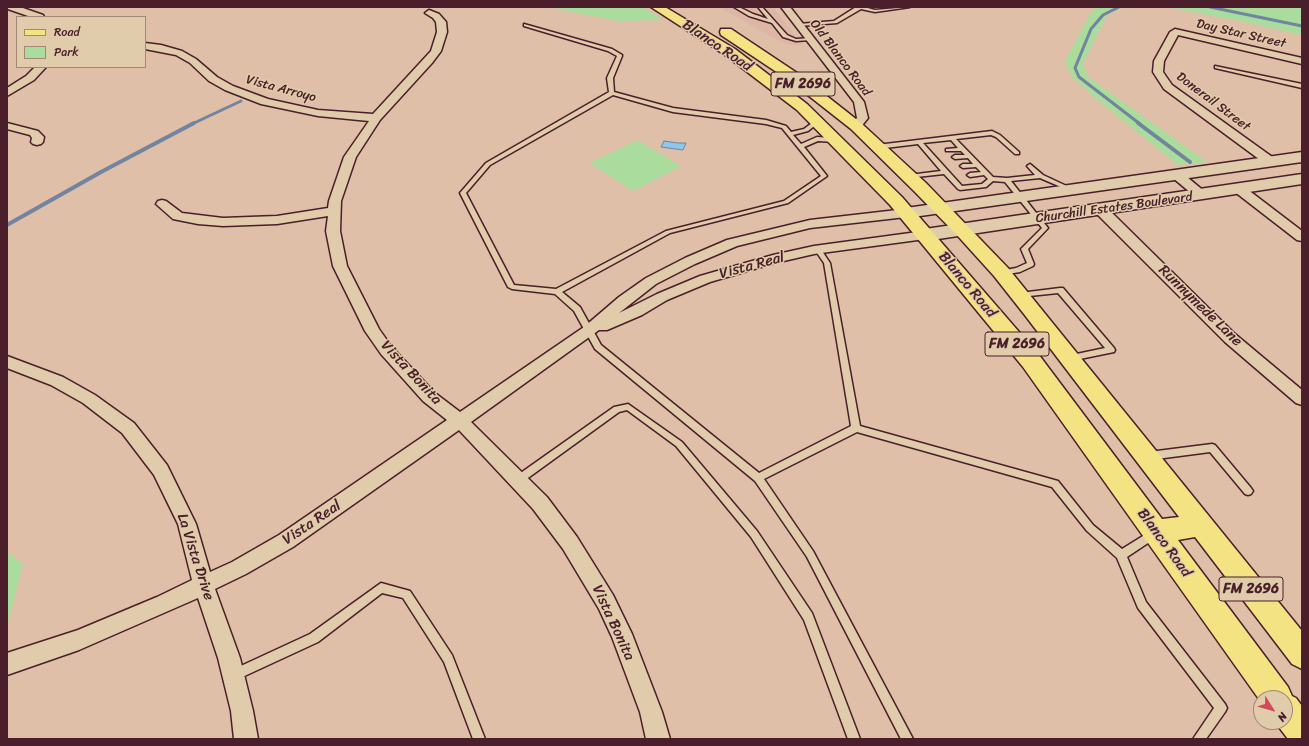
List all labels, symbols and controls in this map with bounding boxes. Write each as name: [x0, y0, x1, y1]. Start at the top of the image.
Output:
legend: [16, 16, 146, 68]
street label: Blanco Road: [679, 16, 755, 76]
street label: Day Star Street: [1195, 16, 1287, 52]
street label: Old Blanco Road: [806, 17, 874, 99]
text: Road: [54, 21, 80, 43]
text: Park: [54, 41, 79, 63]
street label: Donerail Street: [1173, 69, 1253, 135]
street label: Vista Arroyo: [244, 72, 318, 106]
road number: FM 2696: [771, 72, 835, 96]
street label: Churchill Estates Boulevard: [1035, 189, 1193, 227]
street label: Blanco Road: [934, 248, 1000, 322]
street label: Vista Real: [718, 249, 786, 283]
street label: Runnymede Lane: [1154, 261, 1246, 351]
road number: FM 2696: [985, 332, 1049, 356]
street label: Vista Bonita: [377, 337, 445, 409]
street label: Vista Real: [279, 497, 345, 549]
street label: Blanco Road: [1133, 505, 1195, 581]
street label: La Vista Drive: [172, 511, 218, 603]
road number: FM 2696: [1219, 577, 1283, 601]
street label: Vista Bonita: [588, 582, 638, 664]
north arrow: [1253, 690, 1293, 730]
text: N: [1272, 708, 1292, 726]

